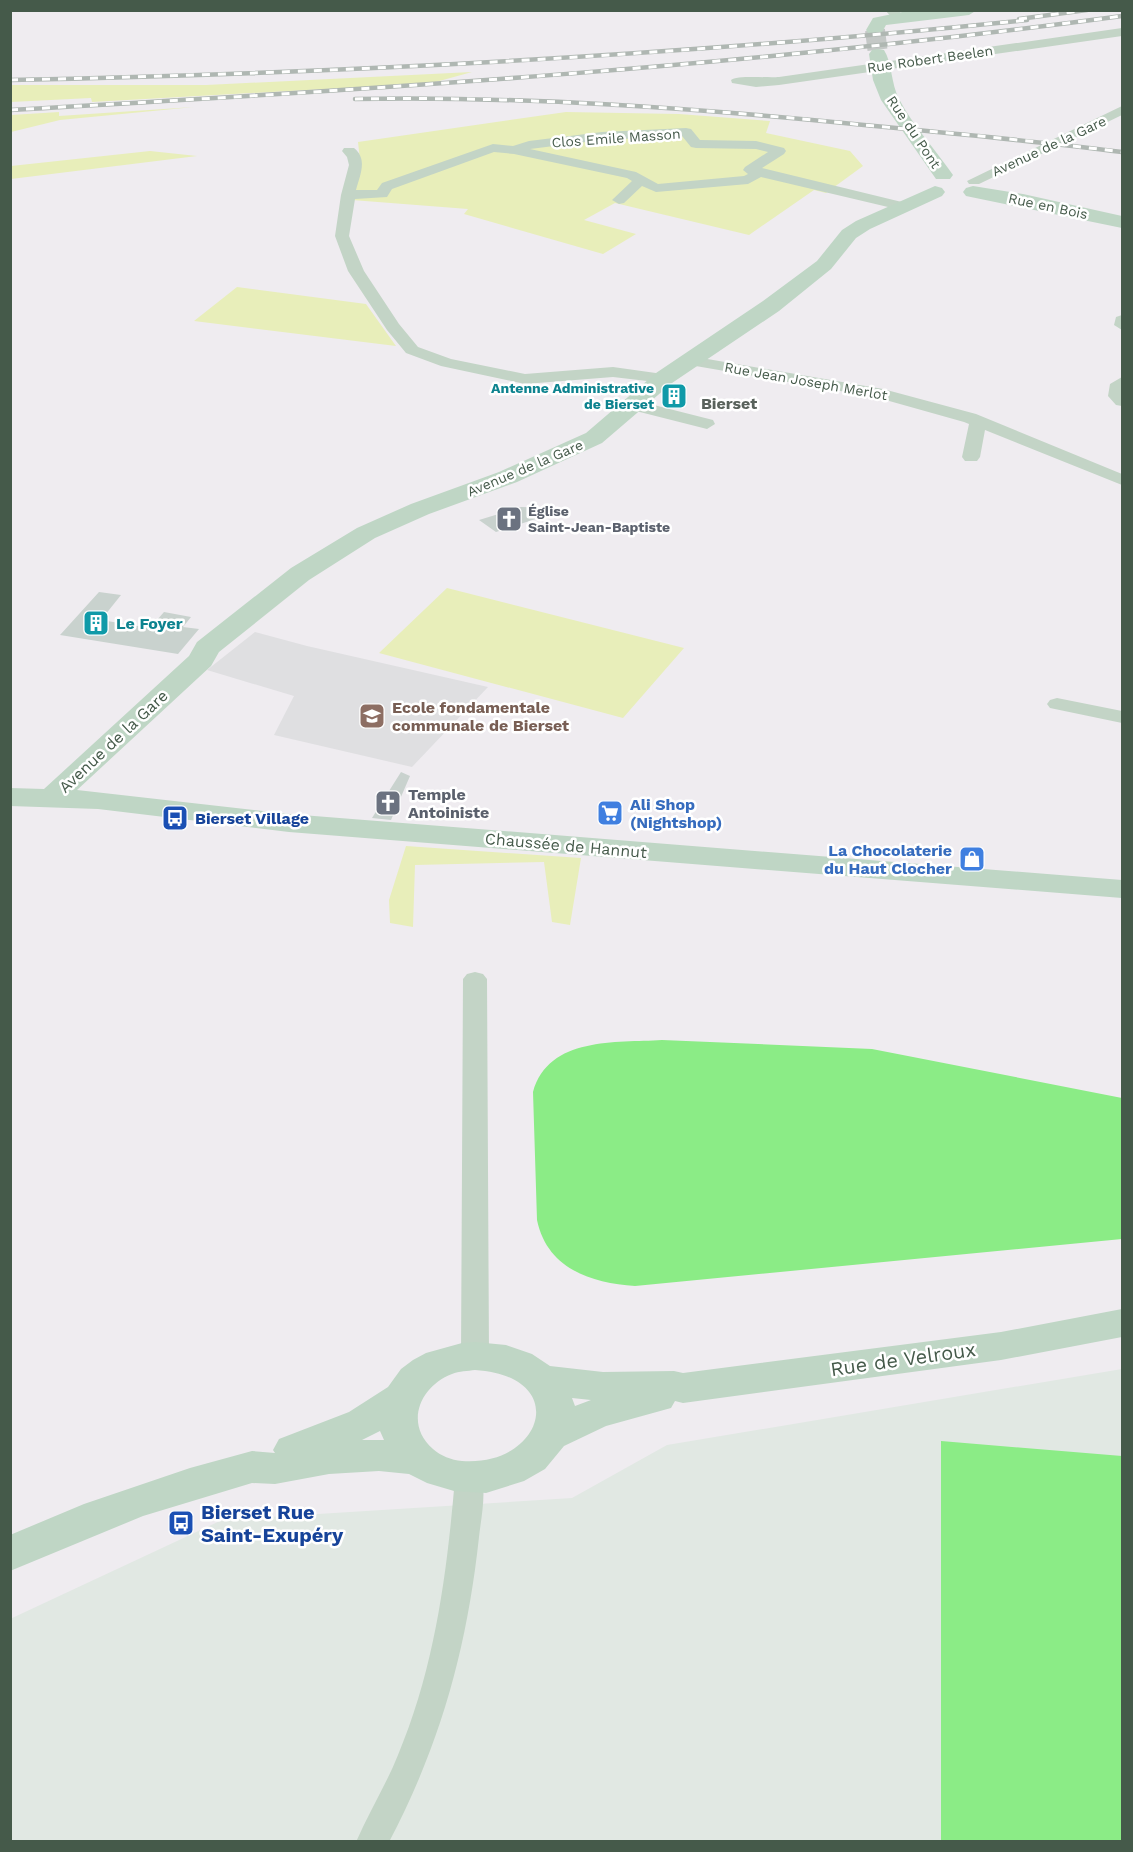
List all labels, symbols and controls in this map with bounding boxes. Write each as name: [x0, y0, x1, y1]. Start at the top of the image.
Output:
street label: Rue Robert Beelen: [866, 42, 994, 76]
street label: Rue du Pont: [884, 93, 944, 171]
street label: Avenue de la Gare: [989, 113, 1109, 179]
street label: Clos Emile Masson: [551, 126, 681, 150]
street label: Rue en Bois: [1007, 190, 1089, 222]
street label: Rue Jean Joseph Merlot: [723, 359, 889, 403]
place label: Antenne Administrative de Bierset: [491, 380, 654, 412]
building icon: Antenne Administrative de Bierset: [659, 381, 689, 411]
district label: Bierset: [701, 394, 757, 413]
street label: Avenue de la Gare: [465, 436, 585, 500]
place label: Église Saint-Jean-Baptiste: [528, 503, 670, 535]
church icon: Église Saint-Jean-Baptiste: [494, 504, 524, 534]
building icon: Le Foyer: [81, 608, 111, 638]
place label: Le Foyer: [116, 614, 183, 633]
street label: Avenue de la Gare: [55, 686, 172, 797]
place label: Ecole fondamentale communale de Bierset: [392, 698, 569, 735]
school or university icon: Ecole fondamentale communale de Bierset: [357, 701, 387, 731]
place label: Temple Antoiniste: [408, 785, 489, 822]
church icon: Temple Antoiniste: [373, 788, 403, 818]
place label: Ali Shop (Nightshop): [630, 795, 722, 832]
supermarket icon: Ali Shop (Nightshop): [595, 798, 625, 828]
bus stop icon: Bierset Village: [160, 803, 190, 833]
place label: Bierset Village: [195, 809, 309, 828]
street label: Chaussée de Hannut: [484, 829, 648, 862]
place label: La Chocolaterie du Haut Clocher: [824, 841, 952, 878]
shop icon: La Chocolaterie du Haut Clocher: [957, 844, 987, 874]
street label: Rue de Velroux: [829, 1337, 977, 1381]
place label: Bierset Rue Saint-Exupéry: [201, 1500, 344, 1547]
bus stop icon: Bierset Rue Saint-Exupéry: [166, 1508, 196, 1538]

